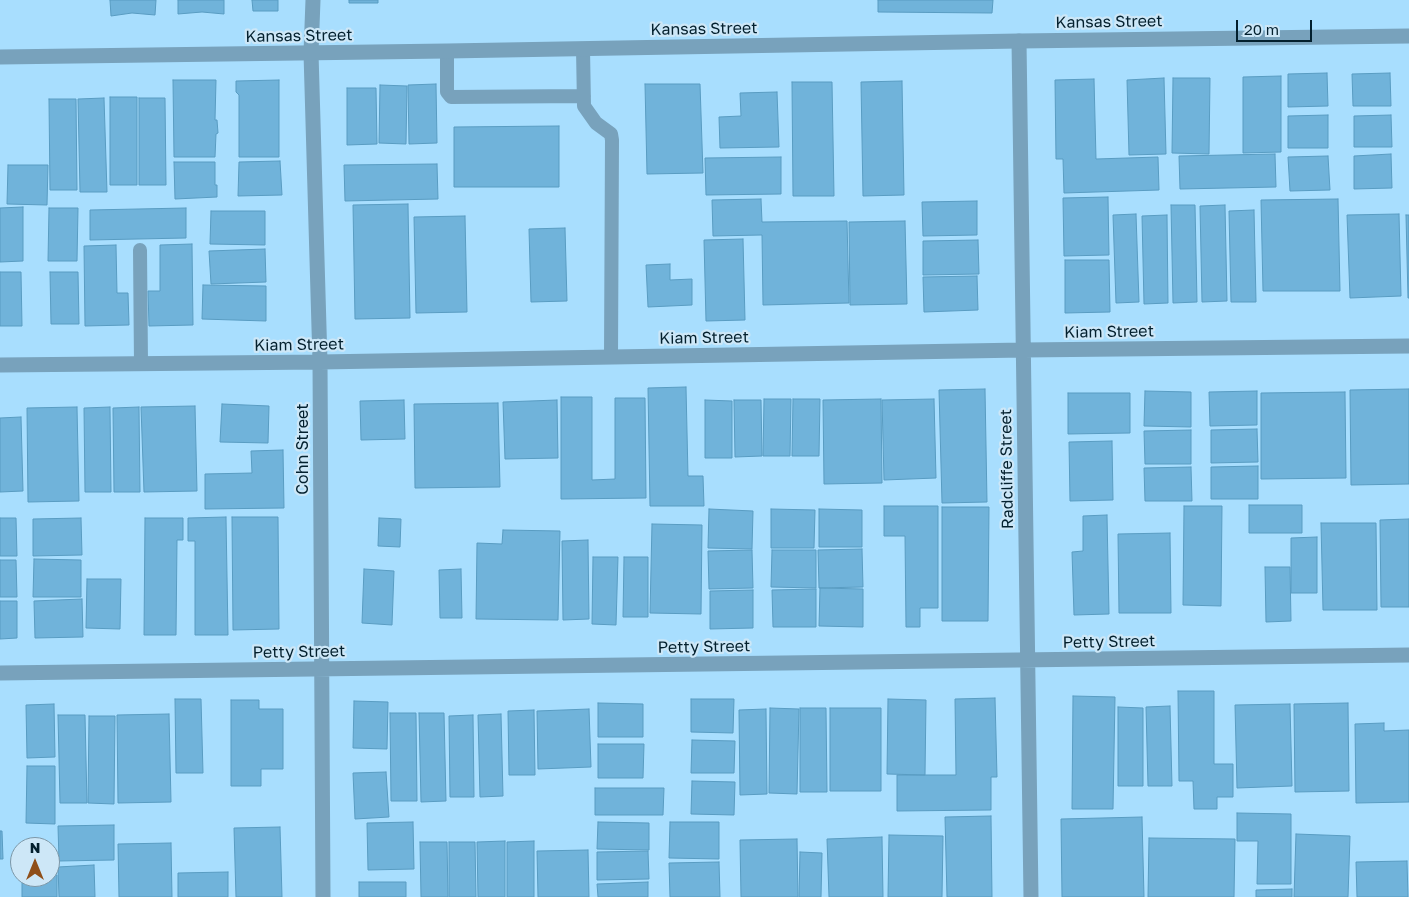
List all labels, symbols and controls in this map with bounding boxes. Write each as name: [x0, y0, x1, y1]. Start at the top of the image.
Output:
scale bar: [1239, 10, 1315, 42]
street label: Kansas Street: [1055, 11, 1163, 33]
street label: Kansas Street: [650, 18, 758, 40]
text: 20 m: [1244, 20, 1279, 38]
street label: Kansas Street: [245, 25, 353, 47]
street label: Kiam Street: [1064, 322, 1154, 342]
street label: Kiam Street: [659, 328, 749, 348]
street label: Kiam Street: [254, 335, 344, 355]
street label: Cohn Street: [293, 403, 313, 495]
street label: Radcliffe Street: [996, 409, 1018, 529]
street label: Petty Street: [1062, 632, 1156, 652]
street label: Petty Street: [657, 637, 751, 657]
street label: Petty Street: [252, 642, 346, 662]
north arrow: [10, 837, 60, 887]
text: N: [30, 839, 40, 856]

